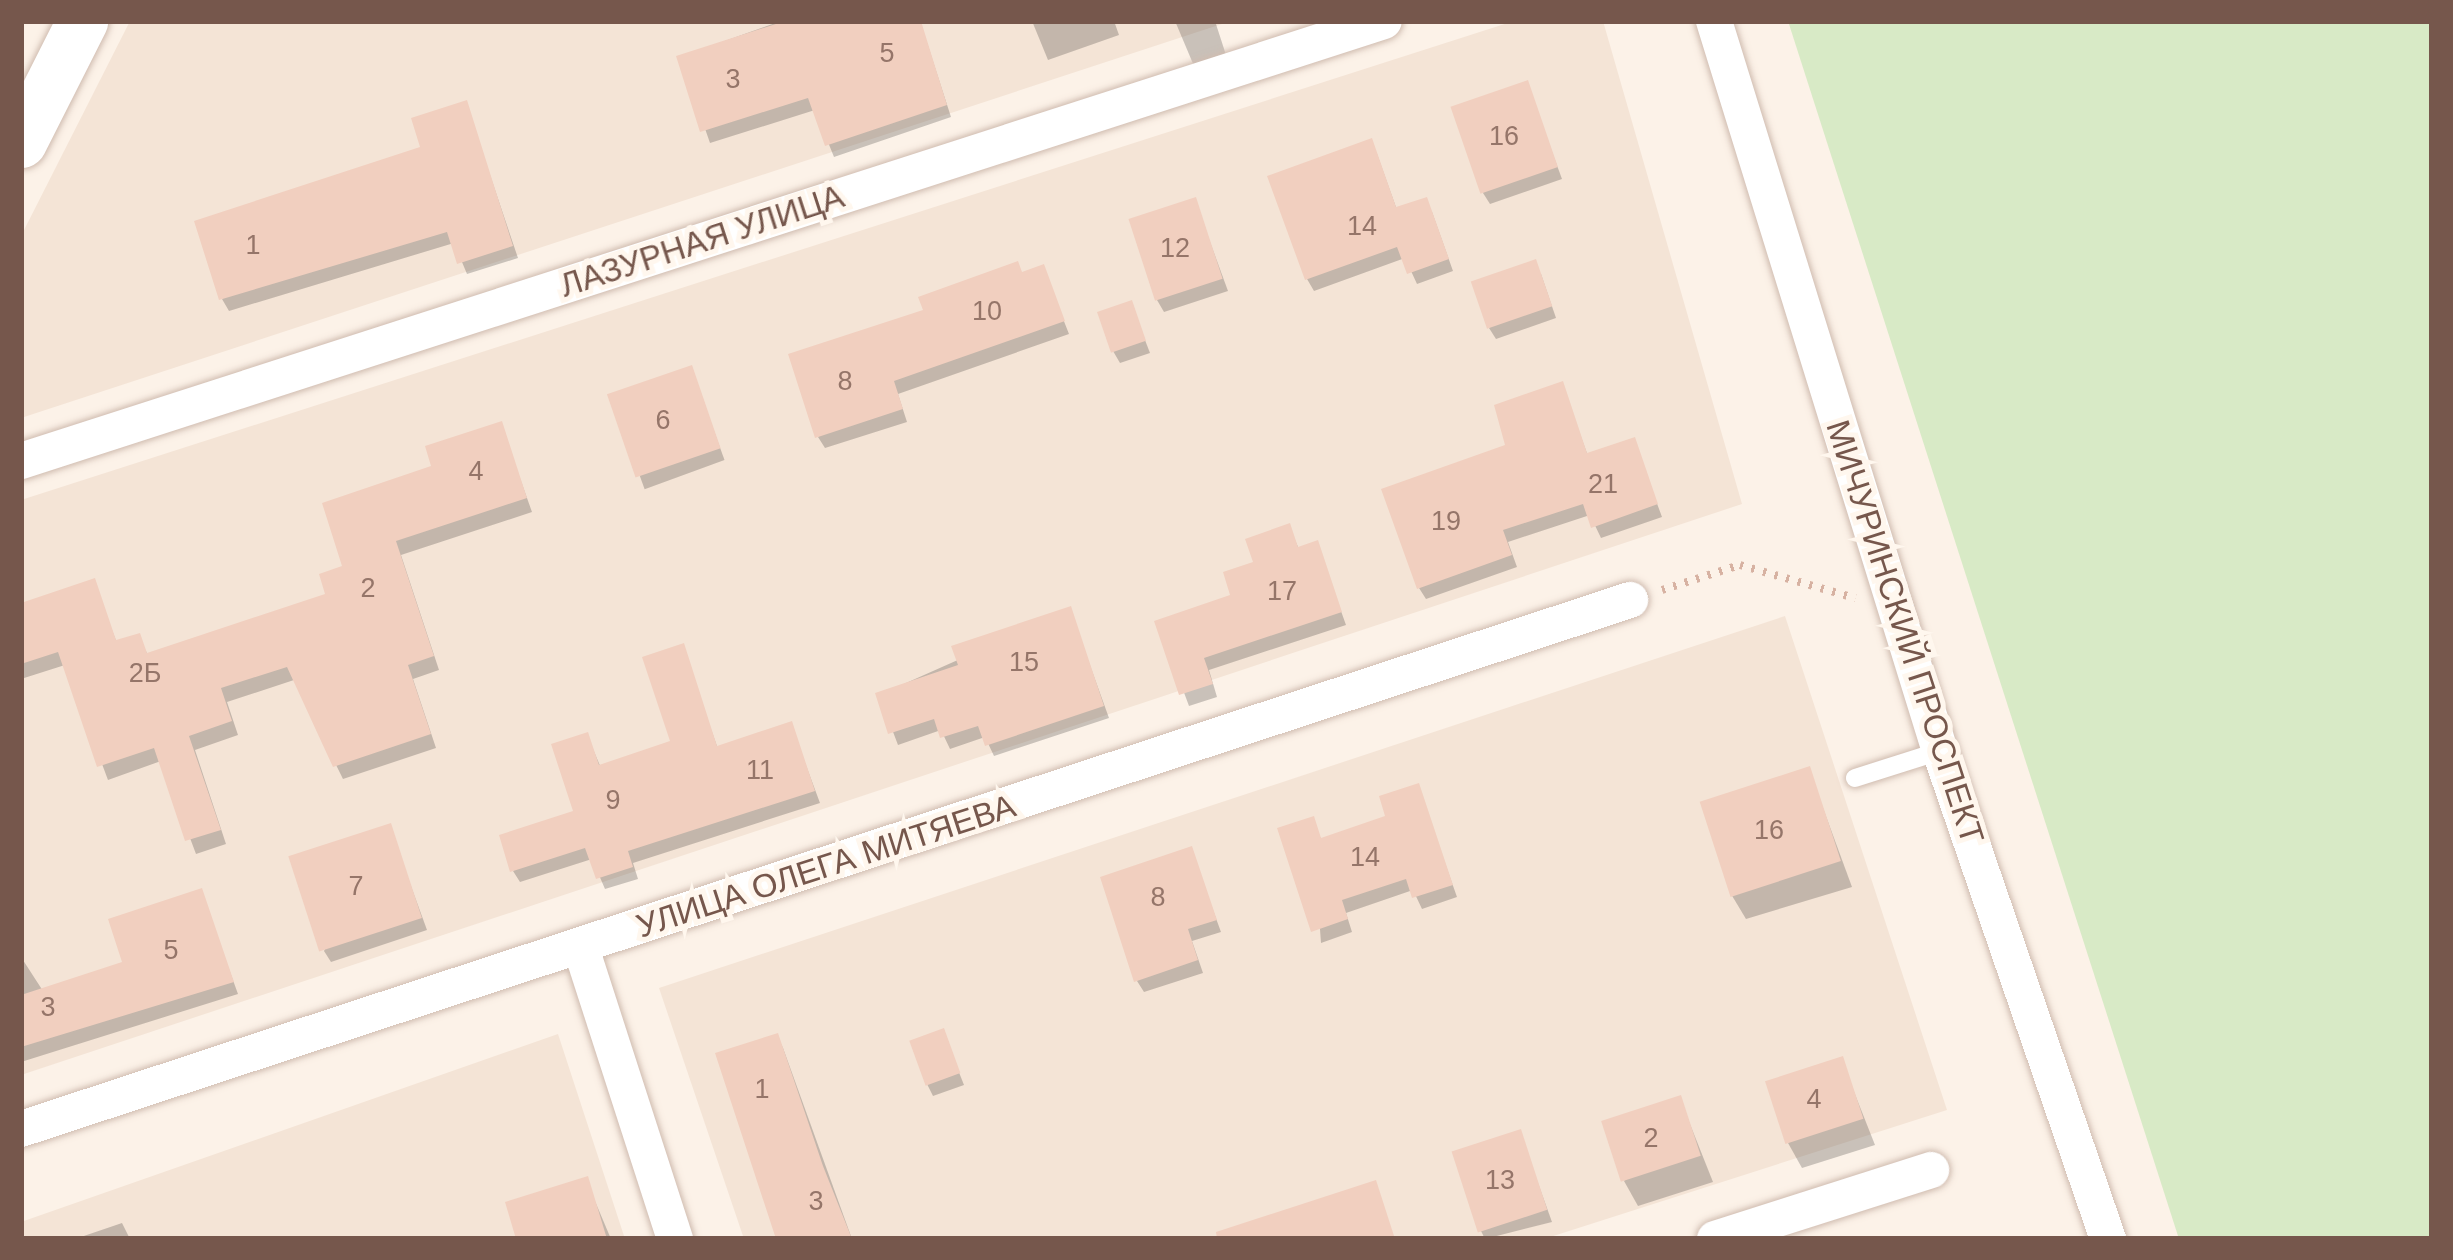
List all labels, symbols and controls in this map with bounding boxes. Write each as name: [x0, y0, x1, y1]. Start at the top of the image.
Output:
house number: 5: [879, 38, 895, 70]
house number: 3: [725, 64, 741, 96]
house number: 16: [1489, 121, 1519, 153]
street label: ЛАЗУРНАЯ УЛИЦА: [555, 176, 849, 306]
house number: 14: [1347, 211, 1377, 243]
house number: 1: [245, 230, 261, 262]
house number: 12: [1160, 233, 1190, 265]
house number: 10: [972, 296, 1002, 328]
house number: 8: [837, 366, 853, 398]
house number: 6: [655, 405, 671, 437]
street label: МИЧУРИНСКИЙ ПРОСПЕКТ: [1818, 415, 1992, 849]
house number: 4: [468, 456, 484, 488]
house number: 21: [1588, 469, 1618, 501]
house number: 19: [1431, 506, 1461, 538]
house number: 2: [360, 573, 376, 605]
house number: 17: [1267, 576, 1297, 608]
house number: 15: [1009, 647, 1039, 679]
house number: 2Б: [129, 658, 161, 690]
house number: 11: [746, 755, 774, 787]
house number: 9: [605, 785, 621, 817]
street label: УЛИЦА ОЛЕГА МИТЯЕВА: [632, 786, 1020, 946]
house number: 16: [1754, 815, 1784, 847]
house number: 14: [1350, 842, 1380, 874]
house number: 7: [348, 871, 364, 903]
house number: 8: [1150, 882, 1166, 914]
house number: 5: [163, 935, 179, 967]
house number: 3: [40, 992, 56, 1024]
house number: 1: [754, 1074, 770, 1106]
house number: 4: [1806, 1084, 1822, 1116]
house number: 2: [1643, 1123, 1659, 1155]
house number: 13: [1485, 1165, 1515, 1197]
house number: 3: [808, 1186, 824, 1218]

